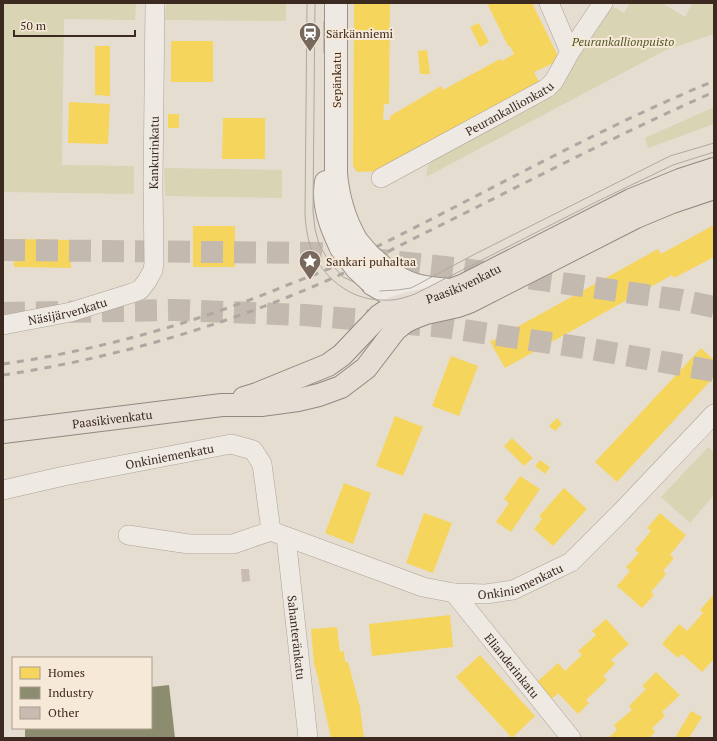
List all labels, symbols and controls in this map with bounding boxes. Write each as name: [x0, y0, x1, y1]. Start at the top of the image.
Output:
scale bar: [14, 12, 135, 38]
text: 50 m: [20, 18, 47, 33]
station icon: Särkänniemi: [297, 20, 323, 53]
place label: Särkänniemi: [326, 26, 394, 41]
park label: Peurankallionpuisto: [571, 34, 674, 49]
street label: Sepänkatu: [329, 52, 344, 108]
street label: Peurankallionkatu: [463, 78, 557, 138]
street label: Kankurinkatu: [145, 116, 161, 189]
place icon: Sankari puhaltaa: [297, 248, 323, 281]
place label: Sankari puhaltaa: [326, 254, 416, 269]
street label: Paasikivenkatu: [424, 260, 503, 306]
street label: Näsijärvenkatu: [27, 294, 109, 328]
street label: Paasikivenkatu: [71, 406, 153, 431]
street label: Onkiniemenkatu: [124, 440, 215, 472]
street label: Onkiniemenkatu: [477, 560, 565, 602]
street label: Sahanteränkatu: [285, 594, 309, 680]
street label: Elianderinkatu: [482, 630, 543, 701]
legend: [12, 657, 152, 729]
text: Homes: [48, 665, 85, 680]
text: Industry: [48, 685, 94, 700]
text: Other: [48, 705, 79, 720]

